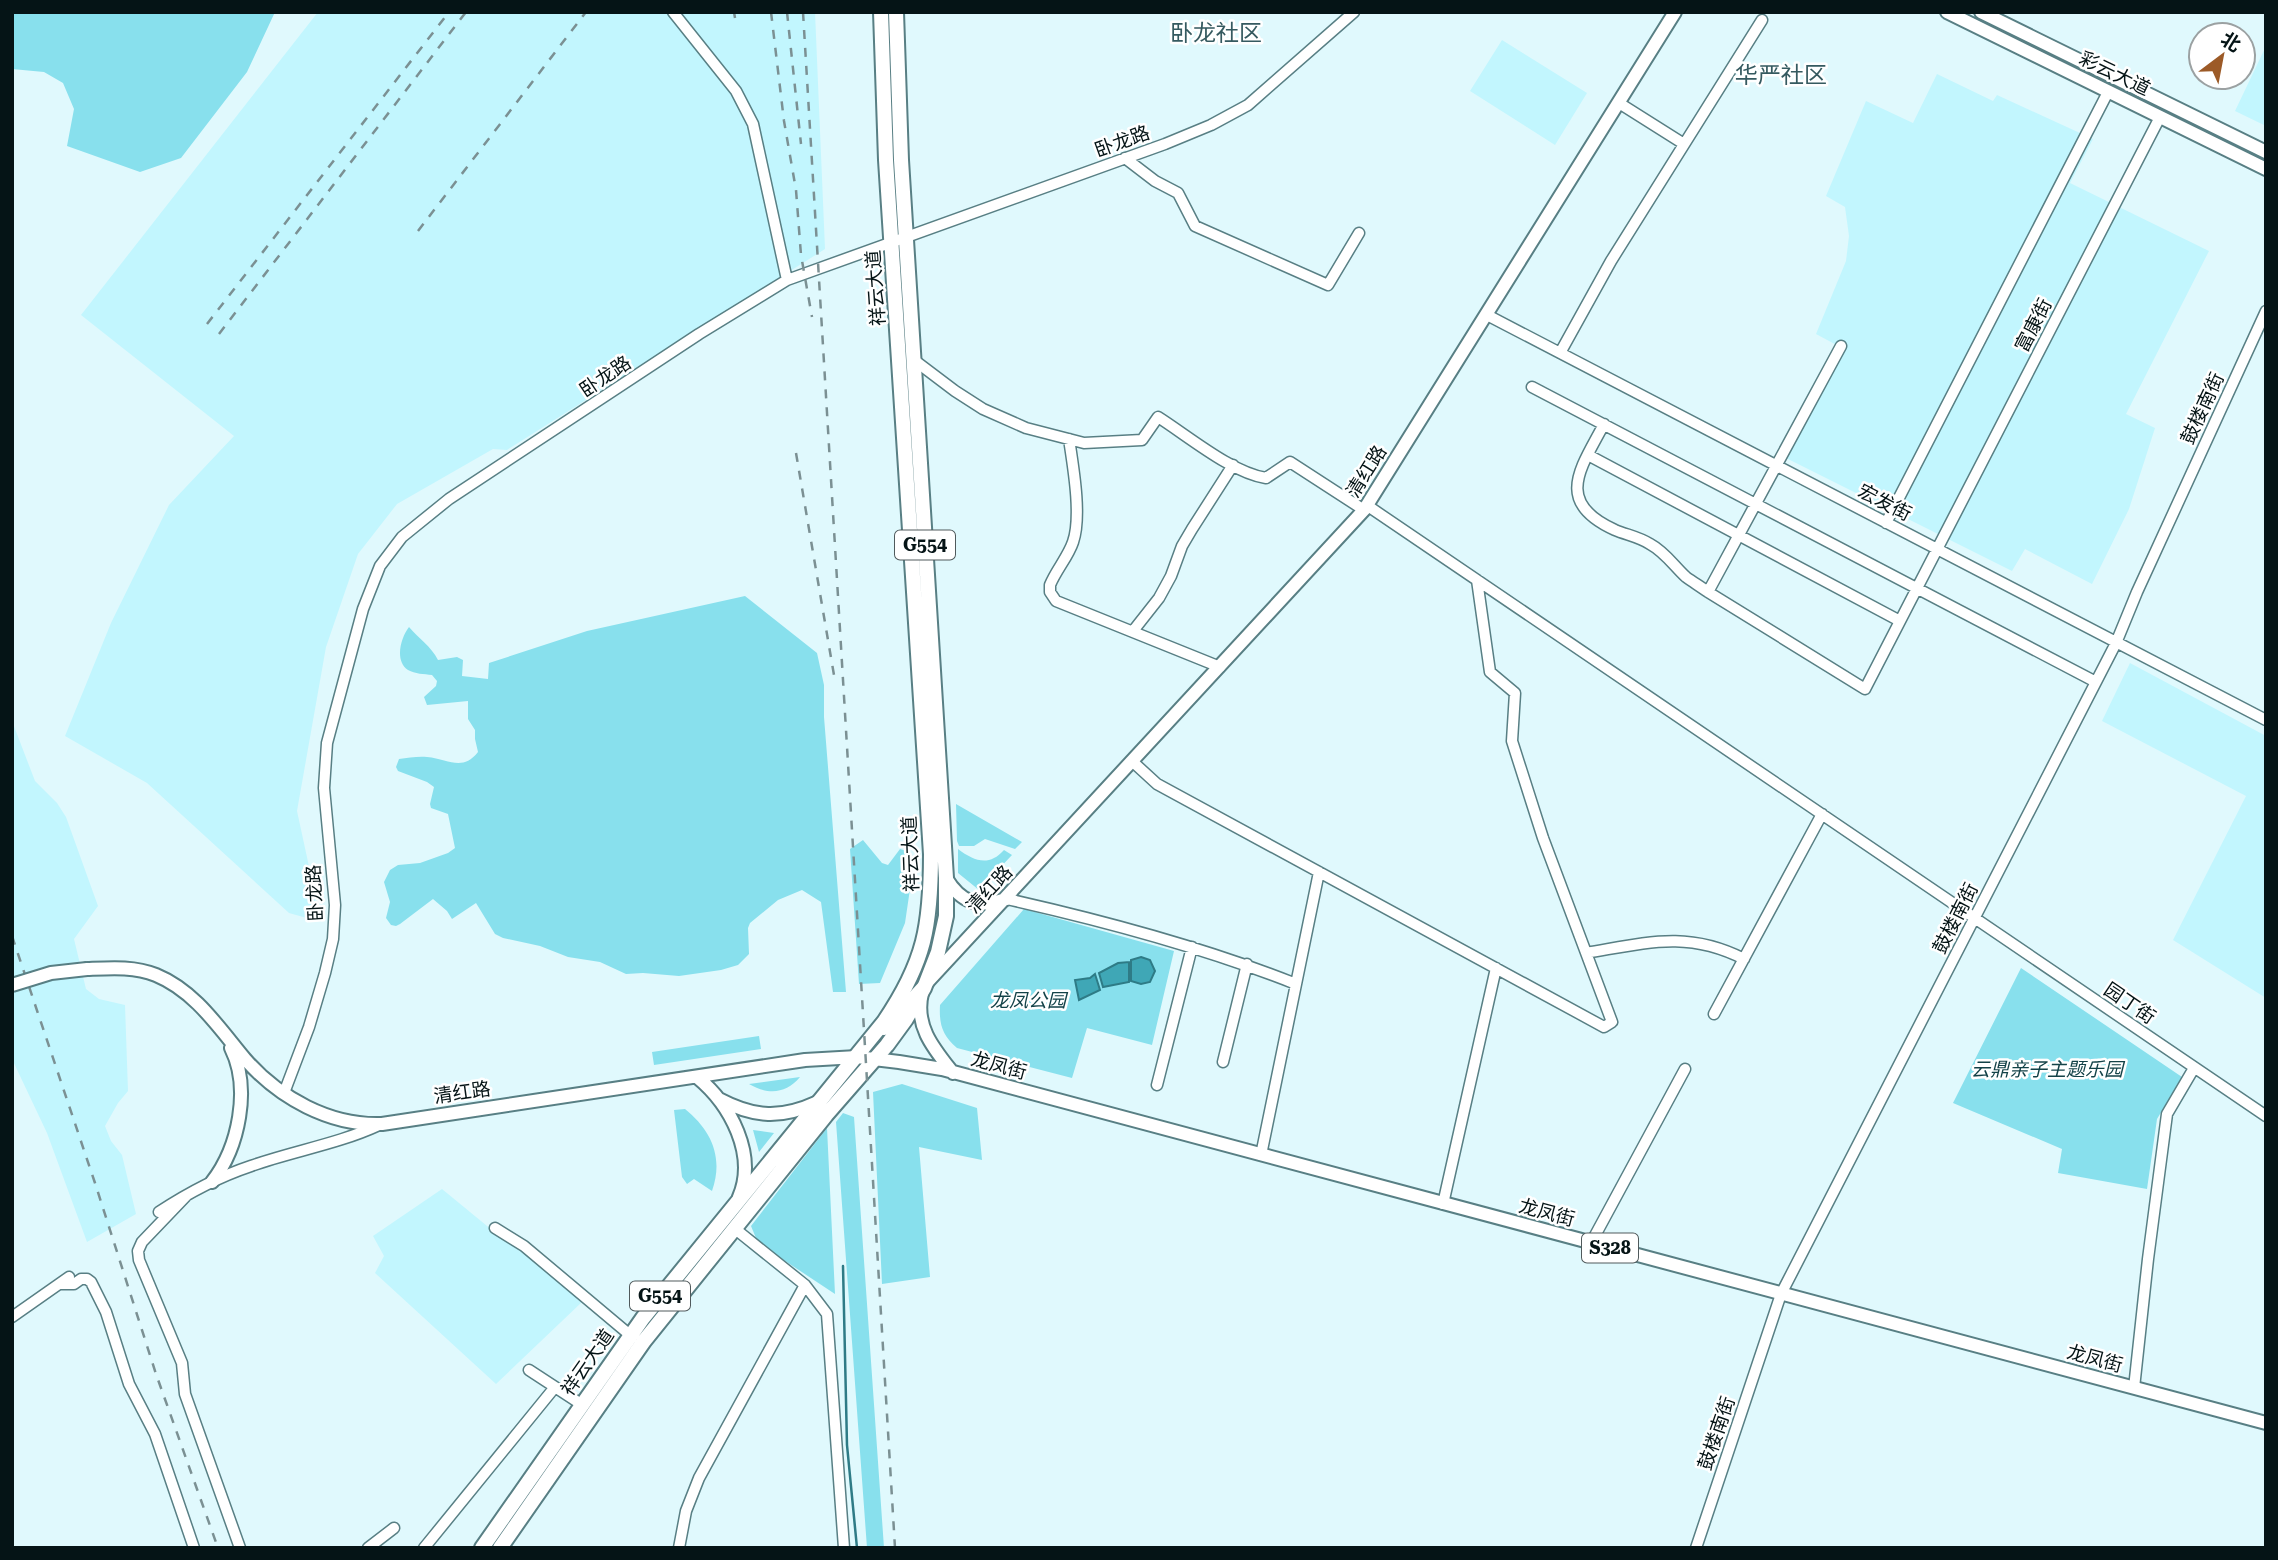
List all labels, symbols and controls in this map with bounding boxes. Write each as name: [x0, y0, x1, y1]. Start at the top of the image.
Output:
district label: 卧龙社区: [1170, 20, 1262, 47]
north arrow: [2187, 21, 2257, 91]
text: 北: [2217, 27, 2245, 57]
street label: 彩云大道: [2076, 46, 2154, 100]
district label: 华严社区: [1735, 62, 1827, 89]
street label: 卧龙路: [1091, 121, 1153, 162]
street label: 祥云大道: [861, 249, 890, 327]
street label: 富康街: [2010, 295, 2057, 356]
street label: 卧龙路: [575, 351, 635, 402]
street label: 鼓楼南街: [2176, 369, 2229, 448]
street label: 清红路: [1342, 441, 1391, 502]
street label: 宏发街: [1854, 479, 1915, 526]
road number: G554: [895, 530, 955, 560]
street label: 祥云大道: [898, 816, 923, 892]
street label: 清红路: [962, 861, 1017, 918]
street label: 卧龙路: [302, 864, 327, 922]
street label: 鼓楼南街: [1928, 879, 1983, 957]
street label: 园丁街: [2100, 978, 2160, 1029]
park label: 龙凤公园: [990, 989, 1069, 1012]
street label: 龙凤街: [968, 1047, 1029, 1084]
park label: 云鼎亲子主题乐园: [1971, 1058, 2126, 1081]
street label: 清红路: [432, 1077, 492, 1108]
street label: 龙凤街: [1516, 1194, 1577, 1231]
road number: S328: [1582, 1233, 1638, 1262]
road number: G554: [630, 1282, 690, 1310]
street label: 祥云大道: [556, 1325, 619, 1400]
street label: 龙凤街: [2064, 1340, 2125, 1377]
street label: 鼓楼南街: [1693, 1393, 1740, 1473]

